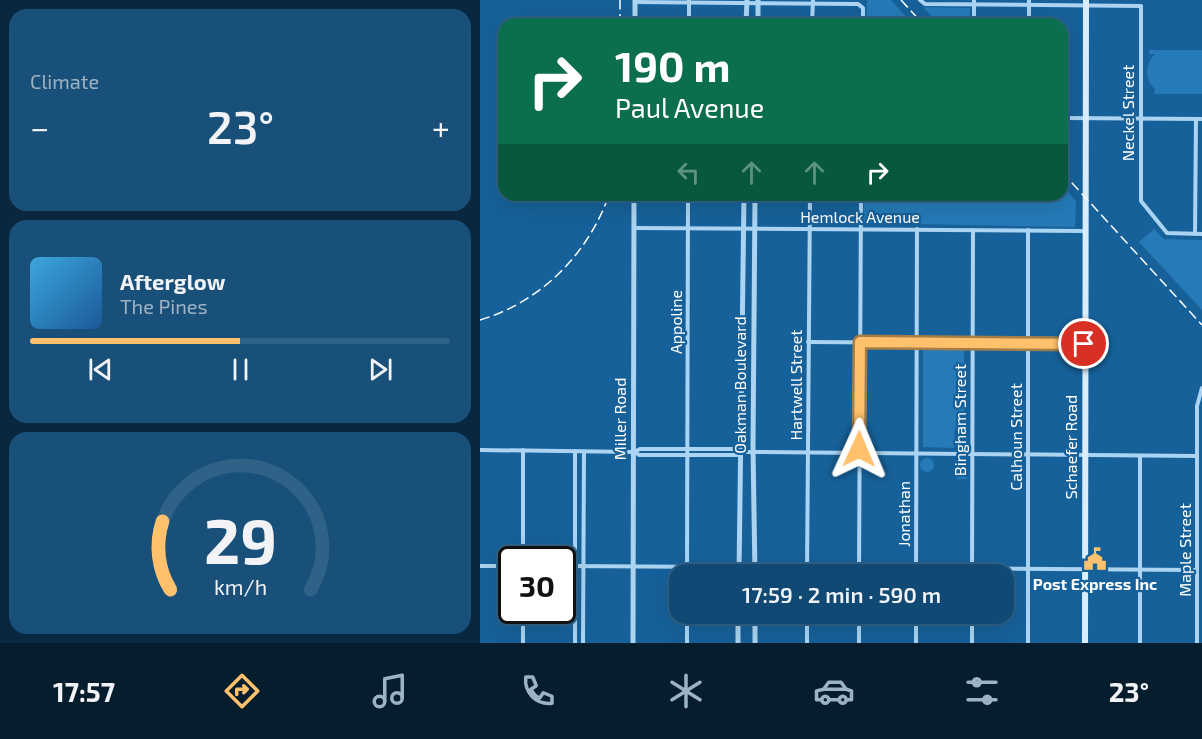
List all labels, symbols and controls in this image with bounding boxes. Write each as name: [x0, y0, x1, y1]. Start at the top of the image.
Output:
text: 190 m: [615, 40, 731, 90]
icon: right: [516, 42, 594, 120]
street label: Neckel Street: [1118, 65, 1137, 161]
text: Climate: [30, 69, 99, 93]
text: Paul Avenue: [615, 91, 764, 123]
text: 23°: [207, 99, 274, 153]
text: −: [30, 107, 49, 147]
text: +: [432, 107, 450, 147]
icon: left: [672, 156, 705, 189]
icon: ahead: [735, 156, 768, 189]
icon: ahead: [798, 156, 831, 189]
icon: right: [861, 156, 894, 189]
street label: Hemlock Avenue: [800, 207, 920, 226]
text: Afterglow: [120, 268, 225, 294]
street label: Appoline: [666, 290, 685, 354]
text: The Pines: [120, 294, 208, 318]
street label: Oakman Boulevard: [730, 316, 749, 454]
pin: [1058, 318, 1109, 369]
icon: arrive: [1067, 327, 1100, 360]
street label: Hartwell Street: [786, 330, 805, 440]
icon: previous: [84, 353, 117, 386]
icon: pause: [224, 353, 257, 386]
icon: next: [364, 353, 397, 386]
street label: Bingham Street: [950, 364, 969, 476]
street label: Miller Road: [610, 378, 629, 460]
street label: Calhoun Street: [1006, 383, 1025, 491]
street label: Schaefer Road: [1061, 395, 1080, 499]
position arrow: [827, 417, 891, 481]
street label: Jonathan: [894, 481, 913, 547]
text: 29: [203, 502, 277, 577]
street label: Maple Street: [1175, 503, 1194, 597]
speed limit sign: 30: [498, 546, 576, 624]
public building icon: Post Express Inc: [1082, 546, 1108, 572]
text: km/h: [213, 574, 267, 599]
place label: Post Express Inc: [1033, 574, 1157, 593]
text: 17:59 · 2 min · 590 m: [742, 581, 941, 607]
icon: directions: [221, 670, 263, 712]
icon: music: [369, 670, 411, 712]
icon: phone: [517, 670, 559, 712]
icon: climate: [665, 670, 707, 712]
icon: car: [813, 670, 855, 712]
icon: filters: [961, 670, 1003, 712]
text: 17:57: [53, 675, 115, 707]
text: 23°: [1109, 675, 1149, 707]

